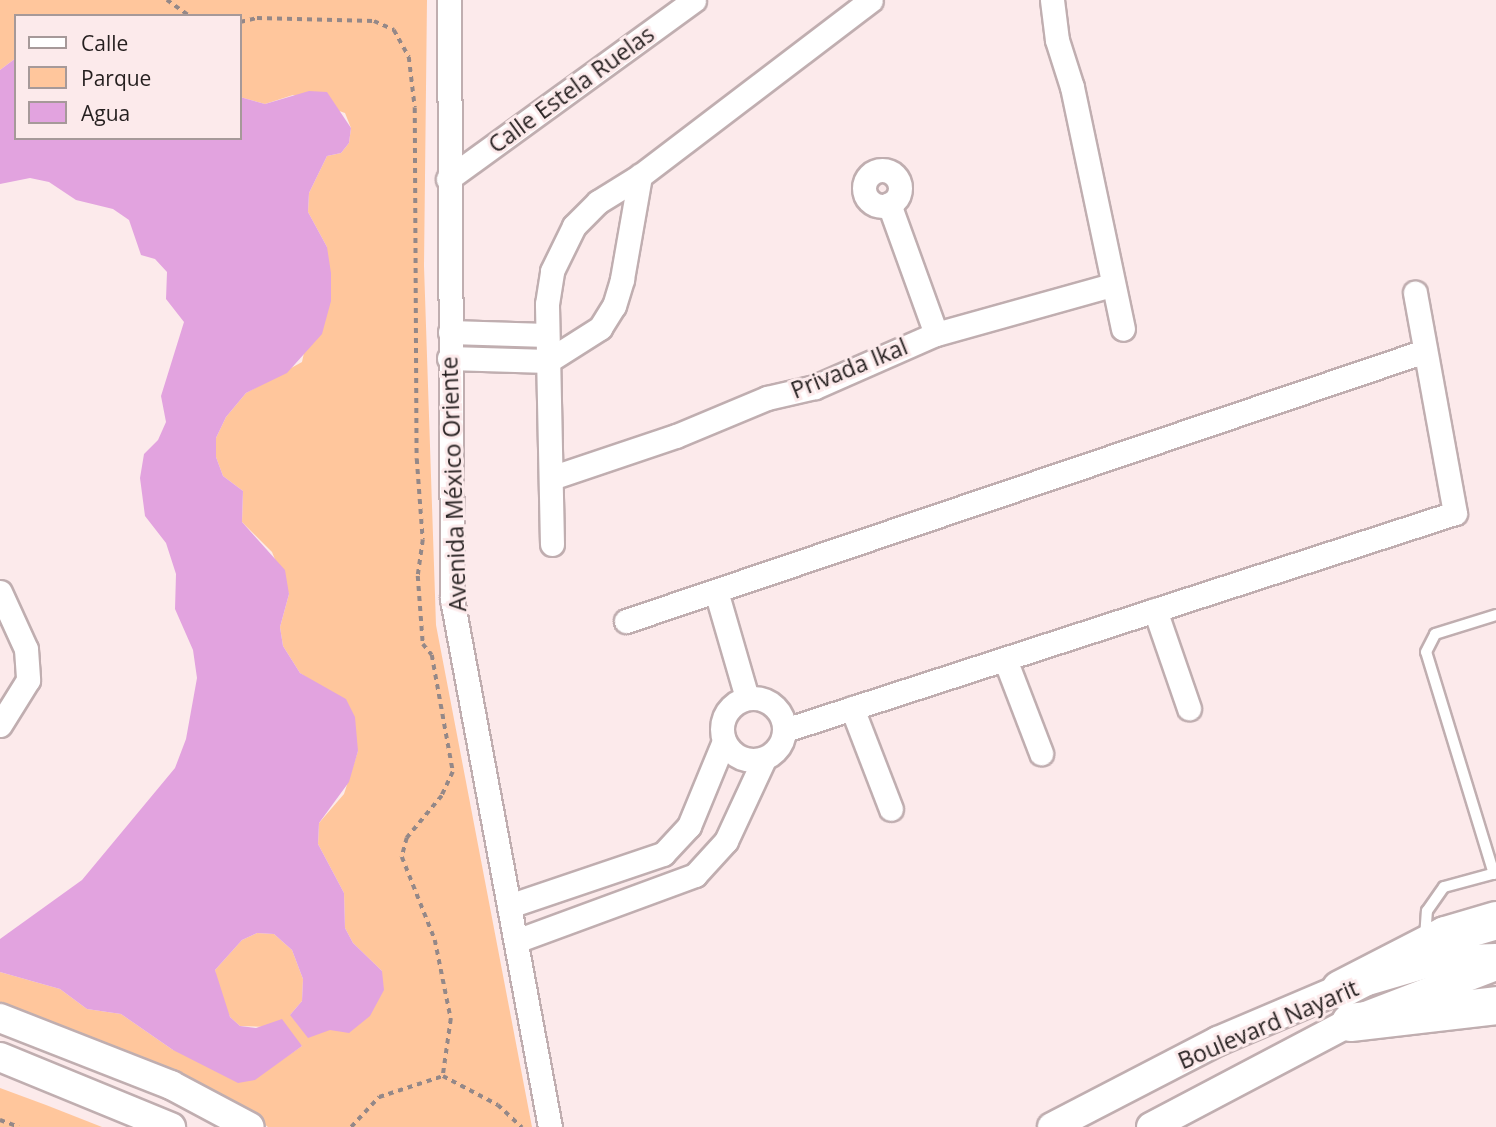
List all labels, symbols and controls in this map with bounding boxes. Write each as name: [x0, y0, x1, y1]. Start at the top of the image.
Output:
legend: [14, 14, 242, 140]
street label: Calle Estela Ruelas: [483, 20, 659, 158]
text: Calle: [81, 29, 128, 57]
text: Parque: [81, 64, 151, 92]
text: Agua: [81, 99, 130, 127]
street label: Privada Ikal: [787, 332, 911, 404]
street label: Avenida México Oriente: [435, 356, 471, 612]
street label: Boulevard Nayarit: [1174, 974, 1362, 1074]

